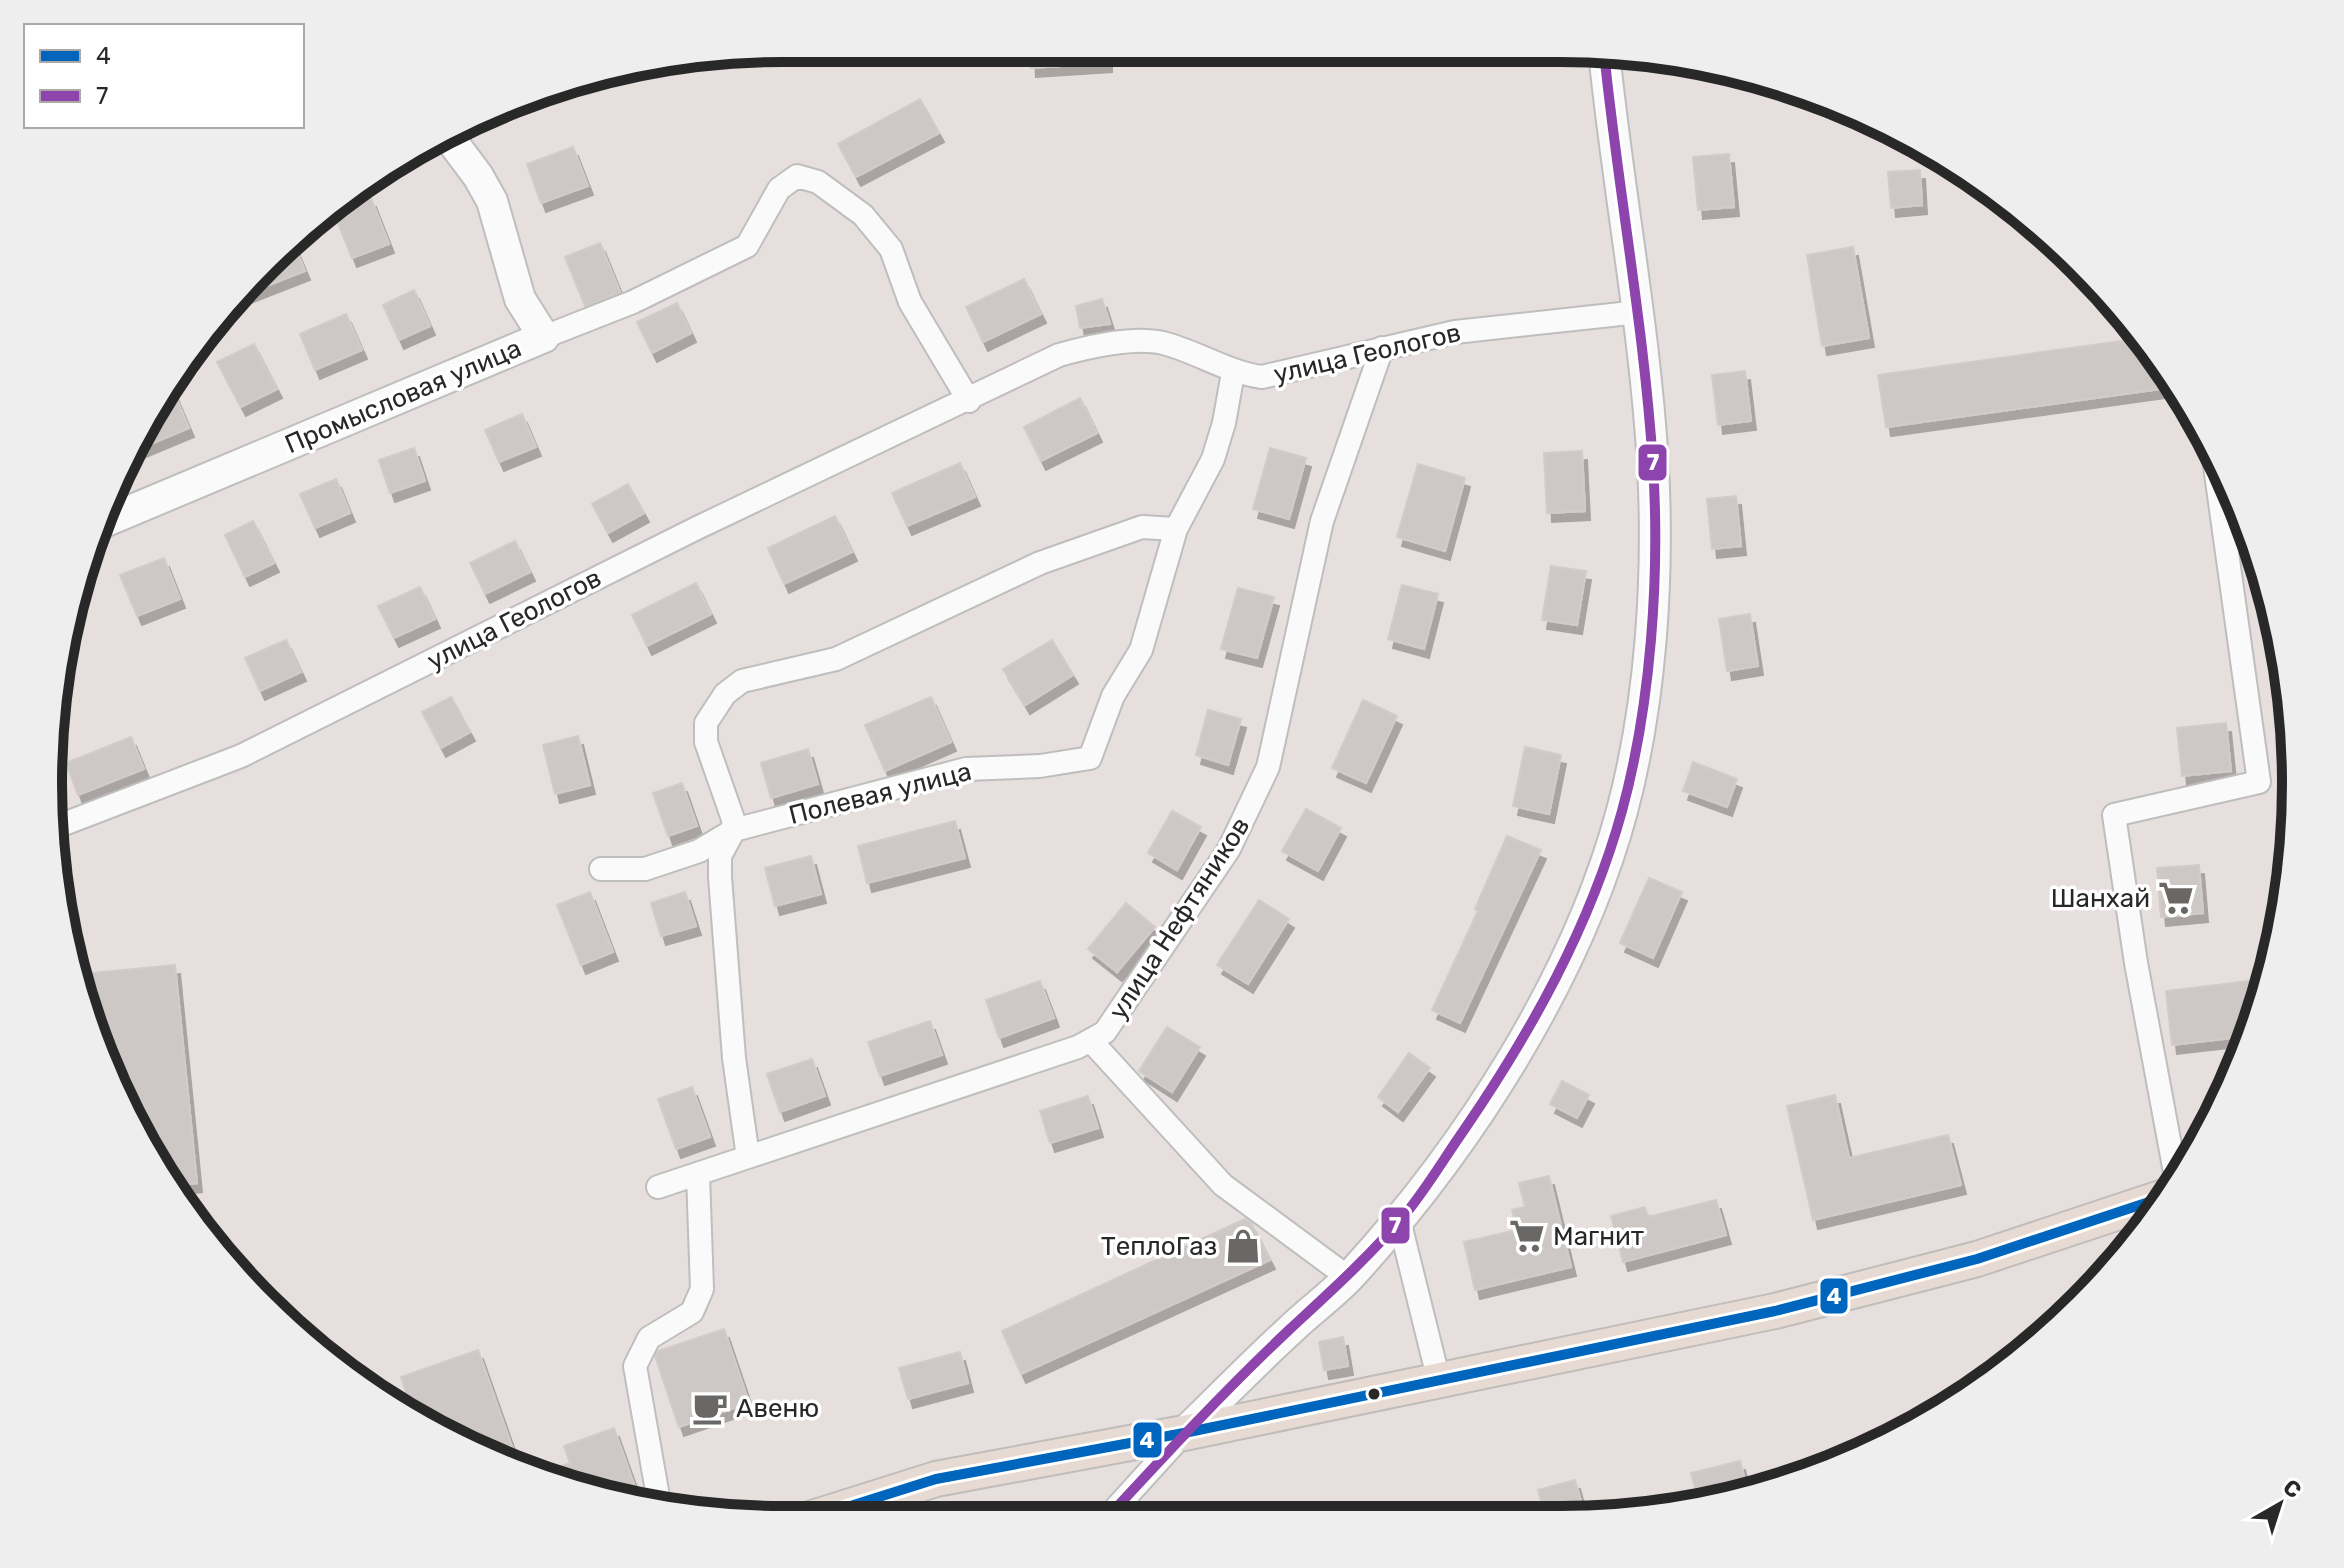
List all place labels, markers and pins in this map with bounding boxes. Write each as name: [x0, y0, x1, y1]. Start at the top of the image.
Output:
supermarket icon: Шанхай: [2157, 879, 2195, 917]
place label: Шанхай: [2051, 883, 2150, 914]
supermarket icon: Магнит: [1508, 1217, 1546, 1255]
place label: Магнит: [1553, 1221, 1644, 1252]
shop icon: ТеплоГаз: [1224, 1227, 1262, 1265]
place label: ТеплоГаз: [1101, 1231, 1217, 1262]
unlabelled marker: [1366, 1386, 1382, 1402]
cafe icon: Авеню: [691, 1389, 729, 1427]
place label: Авеню: [736, 1393, 819, 1424]

